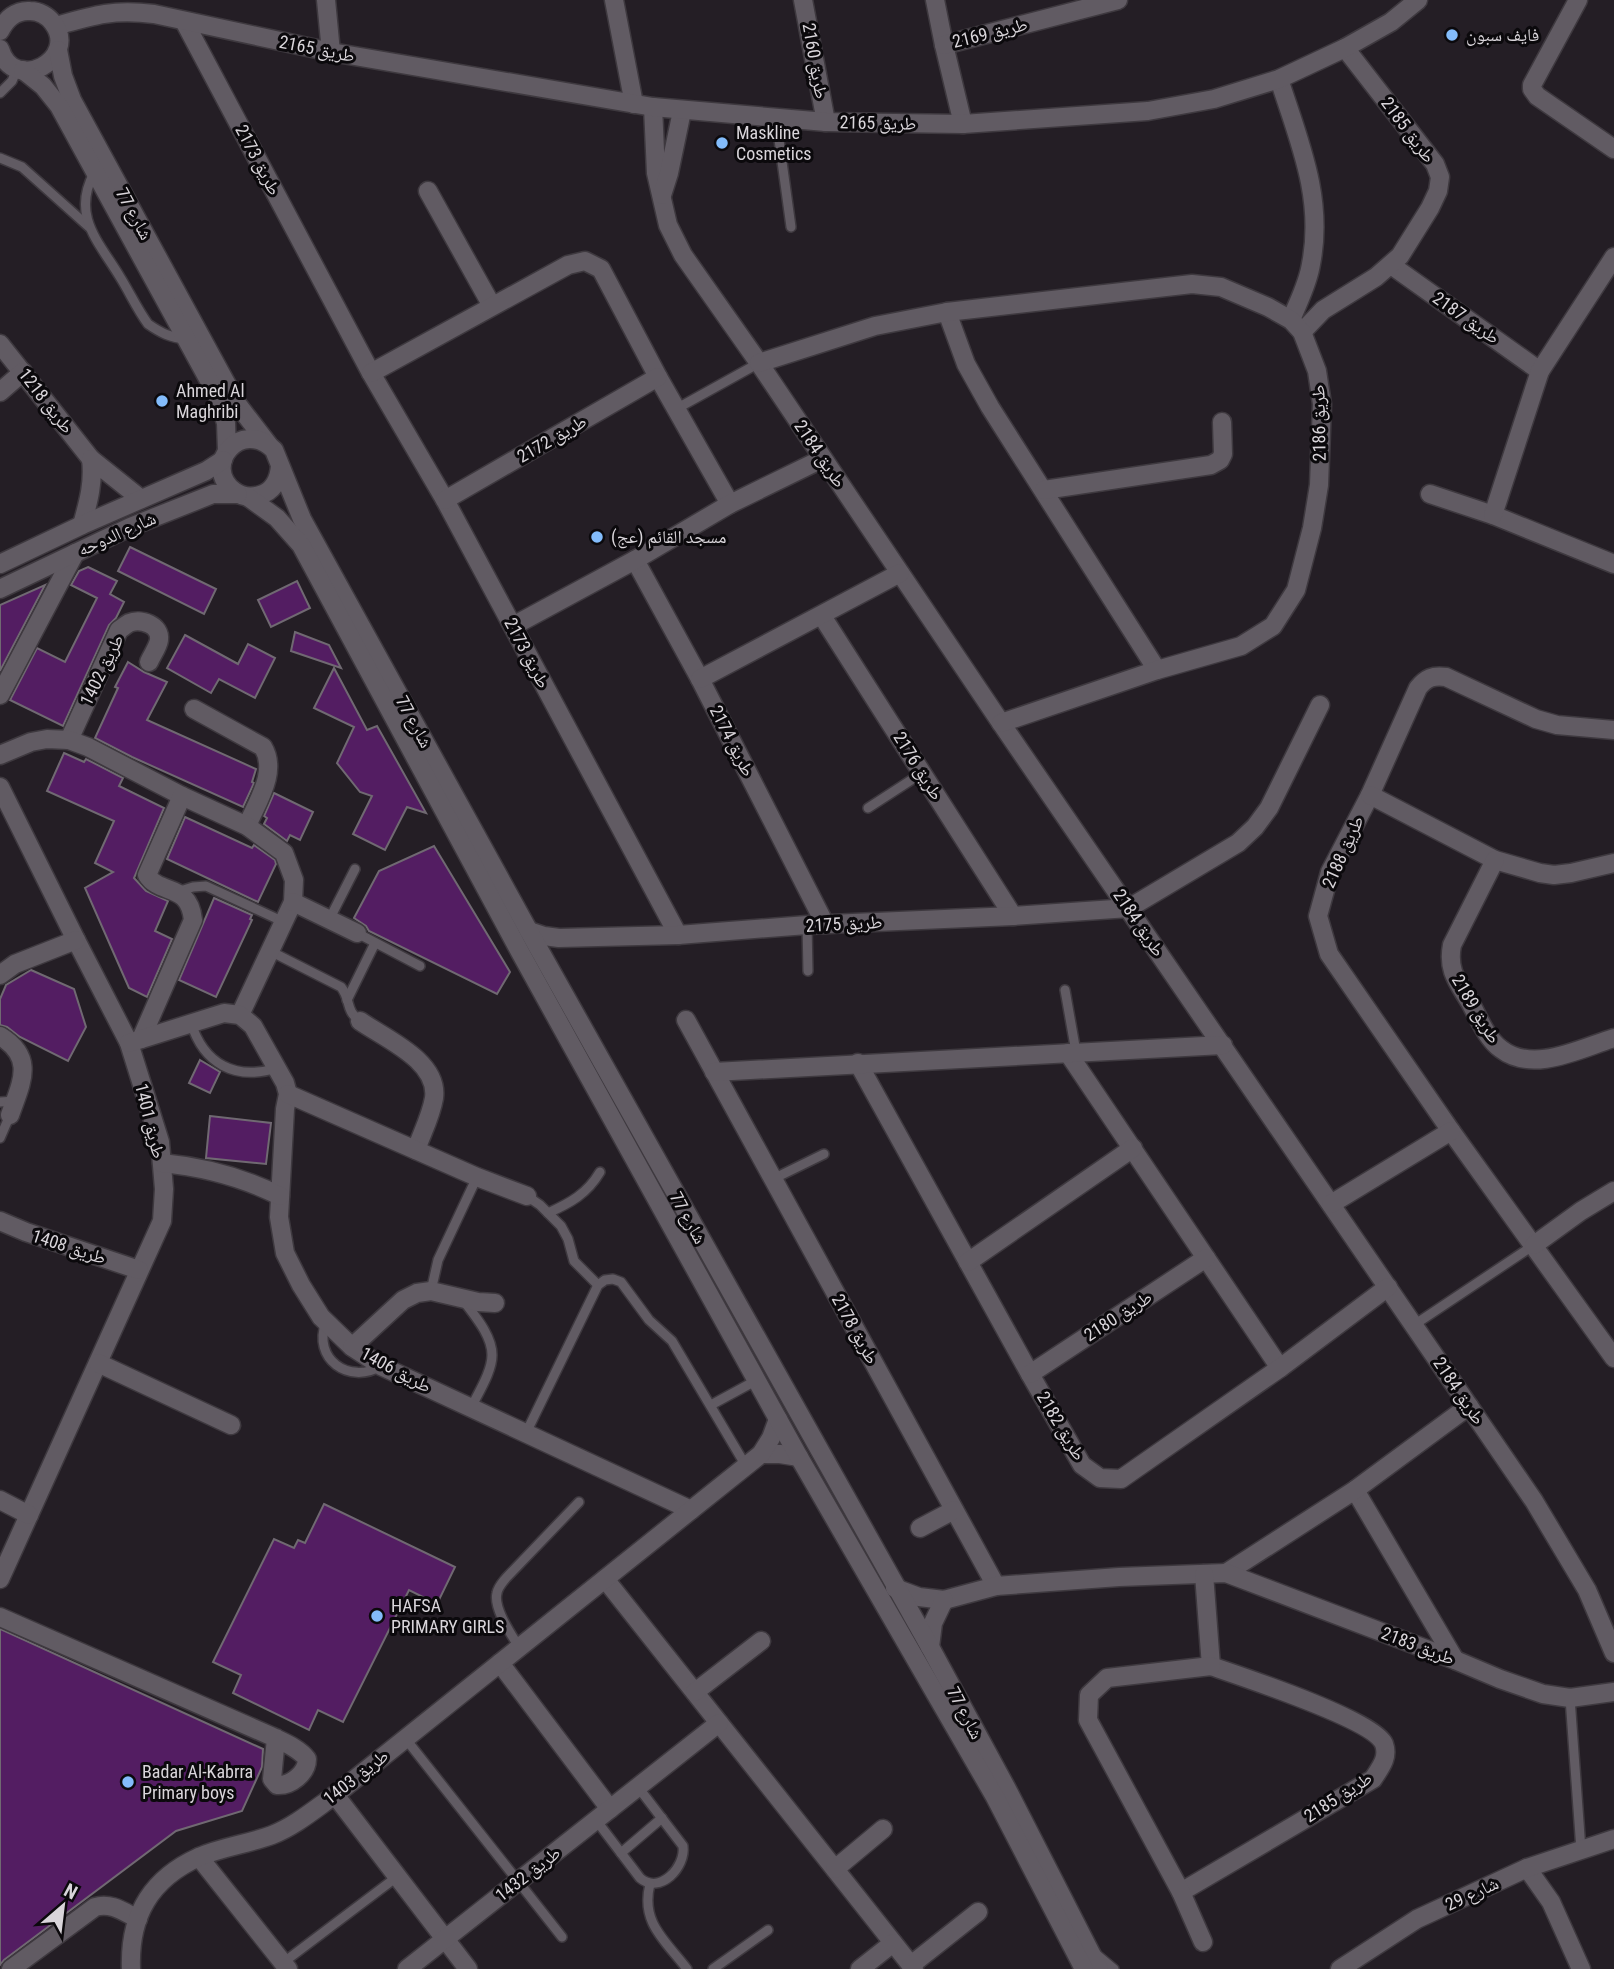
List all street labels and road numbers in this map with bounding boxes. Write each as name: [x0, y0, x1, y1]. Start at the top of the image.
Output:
street label: طريق 2169: [950, 13, 1030, 53]
street label: طريق 2160: [798, 21, 832, 101]
street label: طريق 2165: [277, 31, 357, 67]
street label: طريق 2185: [1376, 93, 1440, 167]
street label: طريق 2165: [840, 111, 916, 135]
street label: طريق 2173: [230, 121, 286, 199]
street label: شارع 77: [111, 184, 157, 244]
street label: طريق 2187: [1428, 287, 1504, 349]
street label: طريق 1218: [14, 364, 78, 438]
street label: طريق 2186: [1307, 385, 1331, 461]
street label: طريق 2172: [513, 410, 591, 468]
street label: طريق 2184: [789, 416, 851, 492]
street label: شارع الدوحه: [75, 507, 159, 561]
street label: طريق 2173: [499, 614, 555, 692]
street label: طريق 1402: [75, 631, 129, 709]
street label: شارع 77: [391, 692, 437, 752]
street label: طريق 2174: [705, 702, 759, 780]
street label: طريق 2176: [888, 728, 948, 804]
street label: طريق 2188: [1317, 813, 1369, 891]
street label: طريق 2184: [1108, 885, 1170, 961]
street label: طريق 2175: [805, 911, 883, 937]
street label: طريق 2189: [1447, 971, 1505, 1047]
street label: طريق 1401: [130, 1081, 170, 1161]
street label: شارع 77: [665, 1188, 711, 1248]
street label: طريق 1408: [29, 1225, 109, 1269]
street label: طريق 2180: [1080, 1286, 1156, 1346]
street label: طريق 2178: [827, 1290, 883, 1368]
street label: طريق 1406: [357, 1342, 435, 1398]
street label: طريق 2184: [1428, 1353, 1490, 1429]
street label: طريق 2182: [1032, 1388, 1090, 1464]
street label: طريق 2183: [1378, 1622, 1458, 1670]
street label: شارع 77: [942, 1683, 988, 1743]
street label: طريق 1403: [319, 1745, 393, 1809]
street label: طريق 2185: [1300, 1767, 1376, 1827]
street label: طريق 1432: [491, 1842, 565, 1906]
street label: شارع 29: [1442, 1872, 1502, 1916]

